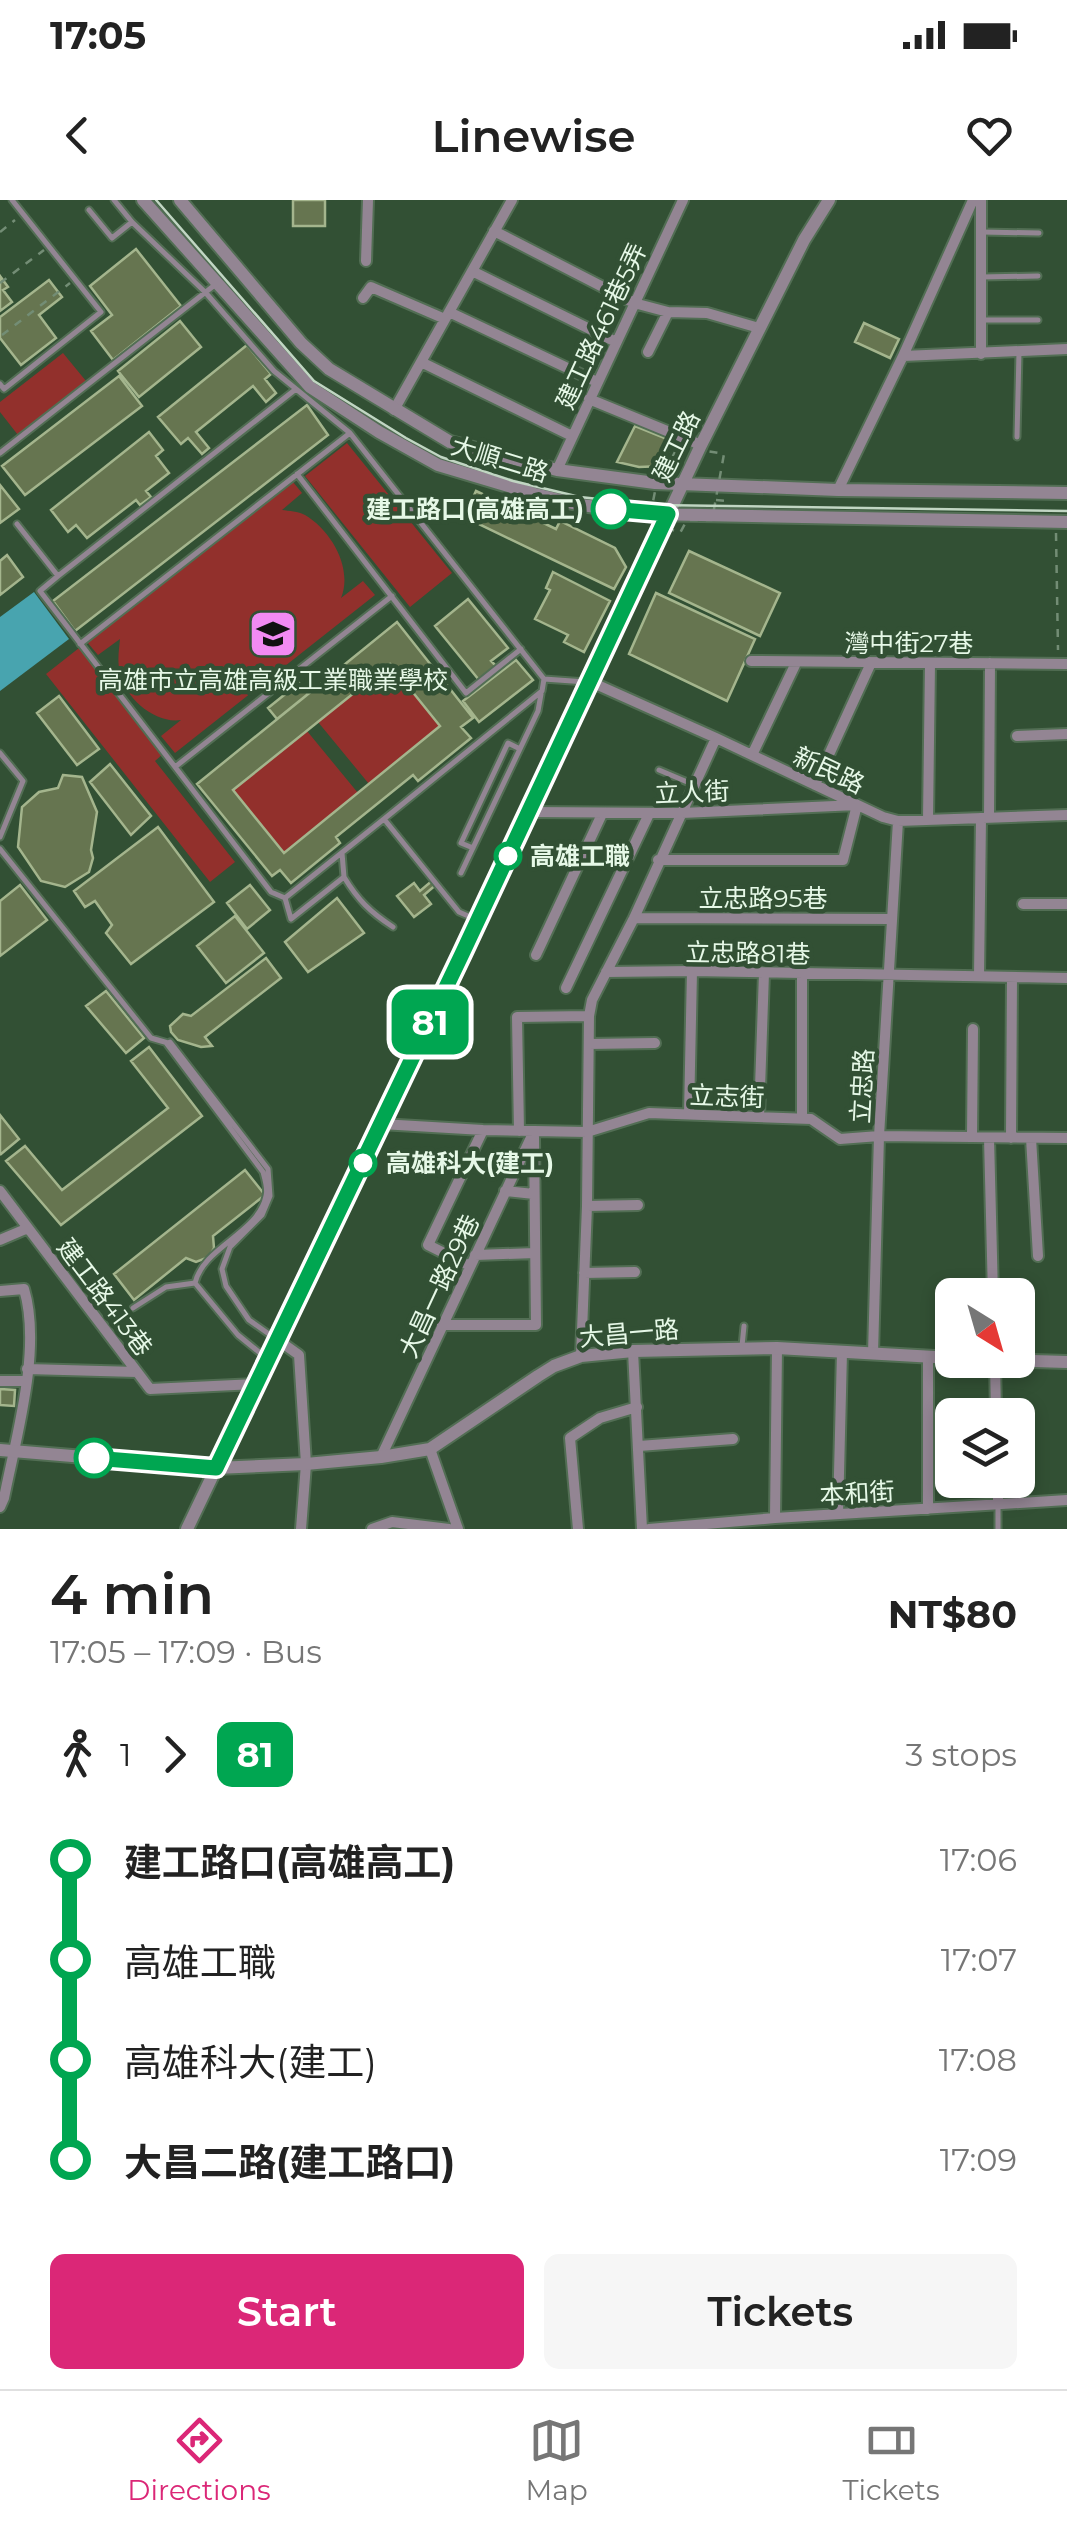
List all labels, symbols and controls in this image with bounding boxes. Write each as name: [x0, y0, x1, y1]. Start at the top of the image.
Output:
text: 17:05: [50, 12, 146, 59]
icon: back: [50, 108, 105, 163]
text: Linewise: [432, 108, 635, 163]
icon: heart: [962, 108, 1017, 163]
street label: 建工路461巷5弄: [549, 238, 653, 414]
street label: 建工路: [646, 406, 706, 486]
street label: 大順二路: [448, 430, 552, 488]
marker: 建工路口(高雄高工): [592, 490, 630, 528]
place label: 建工路口(高雄高工): [366, 494, 584, 524]
school or university icon: 高雄市立高雄高級工業職業學校: [247, 608, 299, 660]
street label: 灣中街27巷: [845, 628, 973, 658]
place label: 高雄市立高雄高級工業職業學校: [98, 665, 448, 695]
street label: 新民路: [789, 741, 869, 799]
street label: 立人街: [654, 776, 730, 808]
place label: 高雄工職: [530, 841, 630, 871]
marker: 高雄工職: [495, 843, 521, 869]
street label: 立忠路95巷: [698, 883, 828, 913]
street label: 立忠路81巷: [685, 937, 811, 969]
line badge: 81: [385, 990, 475, 1054]
text: 81: [412, 1001, 448, 1044]
street label: 立忠路: [845, 1048, 879, 1124]
street label: 立志街: [689, 1080, 765, 1112]
place label: 高雄科大(建工): [386, 1148, 554, 1178]
marker: 高雄科大(建工): [350, 1150, 376, 1176]
street label: 大昌一路29巷: [393, 1210, 485, 1362]
street label: 建工路413巷: [51, 1232, 159, 1362]
north arrow: [935, 1278, 1035, 1378]
map controls: [935, 1278, 1035, 1498]
street label: 大昌一路: [578, 1314, 680, 1352]
button: layers: [935, 1398, 1035, 1498]
unlabelled marker: [75, 1439, 113, 1477]
street label: 本和街: [819, 1476, 895, 1510]
text: 4 min: [50, 1561, 214, 1628]
text: NT$80: [888, 1591, 1017, 1638]
text: 17:05 – 17:09 · Bus: [50, 1632, 322, 1671]
icon: walk: [50, 1727, 105, 1782]
icon: forward: [147, 1727, 202, 1782]
text: 81: [237, 1733, 273, 1776]
text: 1: [120, 1735, 132, 1774]
text: 3 stops: [905, 1735, 1017, 1774]
text: 建工路口(高雄高工): [124, 1839, 455, 1886]
text: 17:06: [940, 1840, 1017, 1879]
text: 高雄工職: [124, 1939, 276, 1986]
text: 17:07: [941, 1940, 1017, 1979]
text: 高雄科大(建工): [124, 2039, 377, 2086]
text: 17:08: [939, 2040, 1017, 2079]
text: 大昌二路(建工路口): [124, 2139, 455, 2186]
text: 17:09: [940, 2140, 1017, 2179]
button: Start: [50, 2254, 524, 2369]
button: Tickets: [544, 2254, 1017, 2369]
tab: Directions: [127, 2413, 271, 2507]
tab: Map: [525, 2413, 588, 2507]
tab: Tickets: [842, 2413, 940, 2507]

